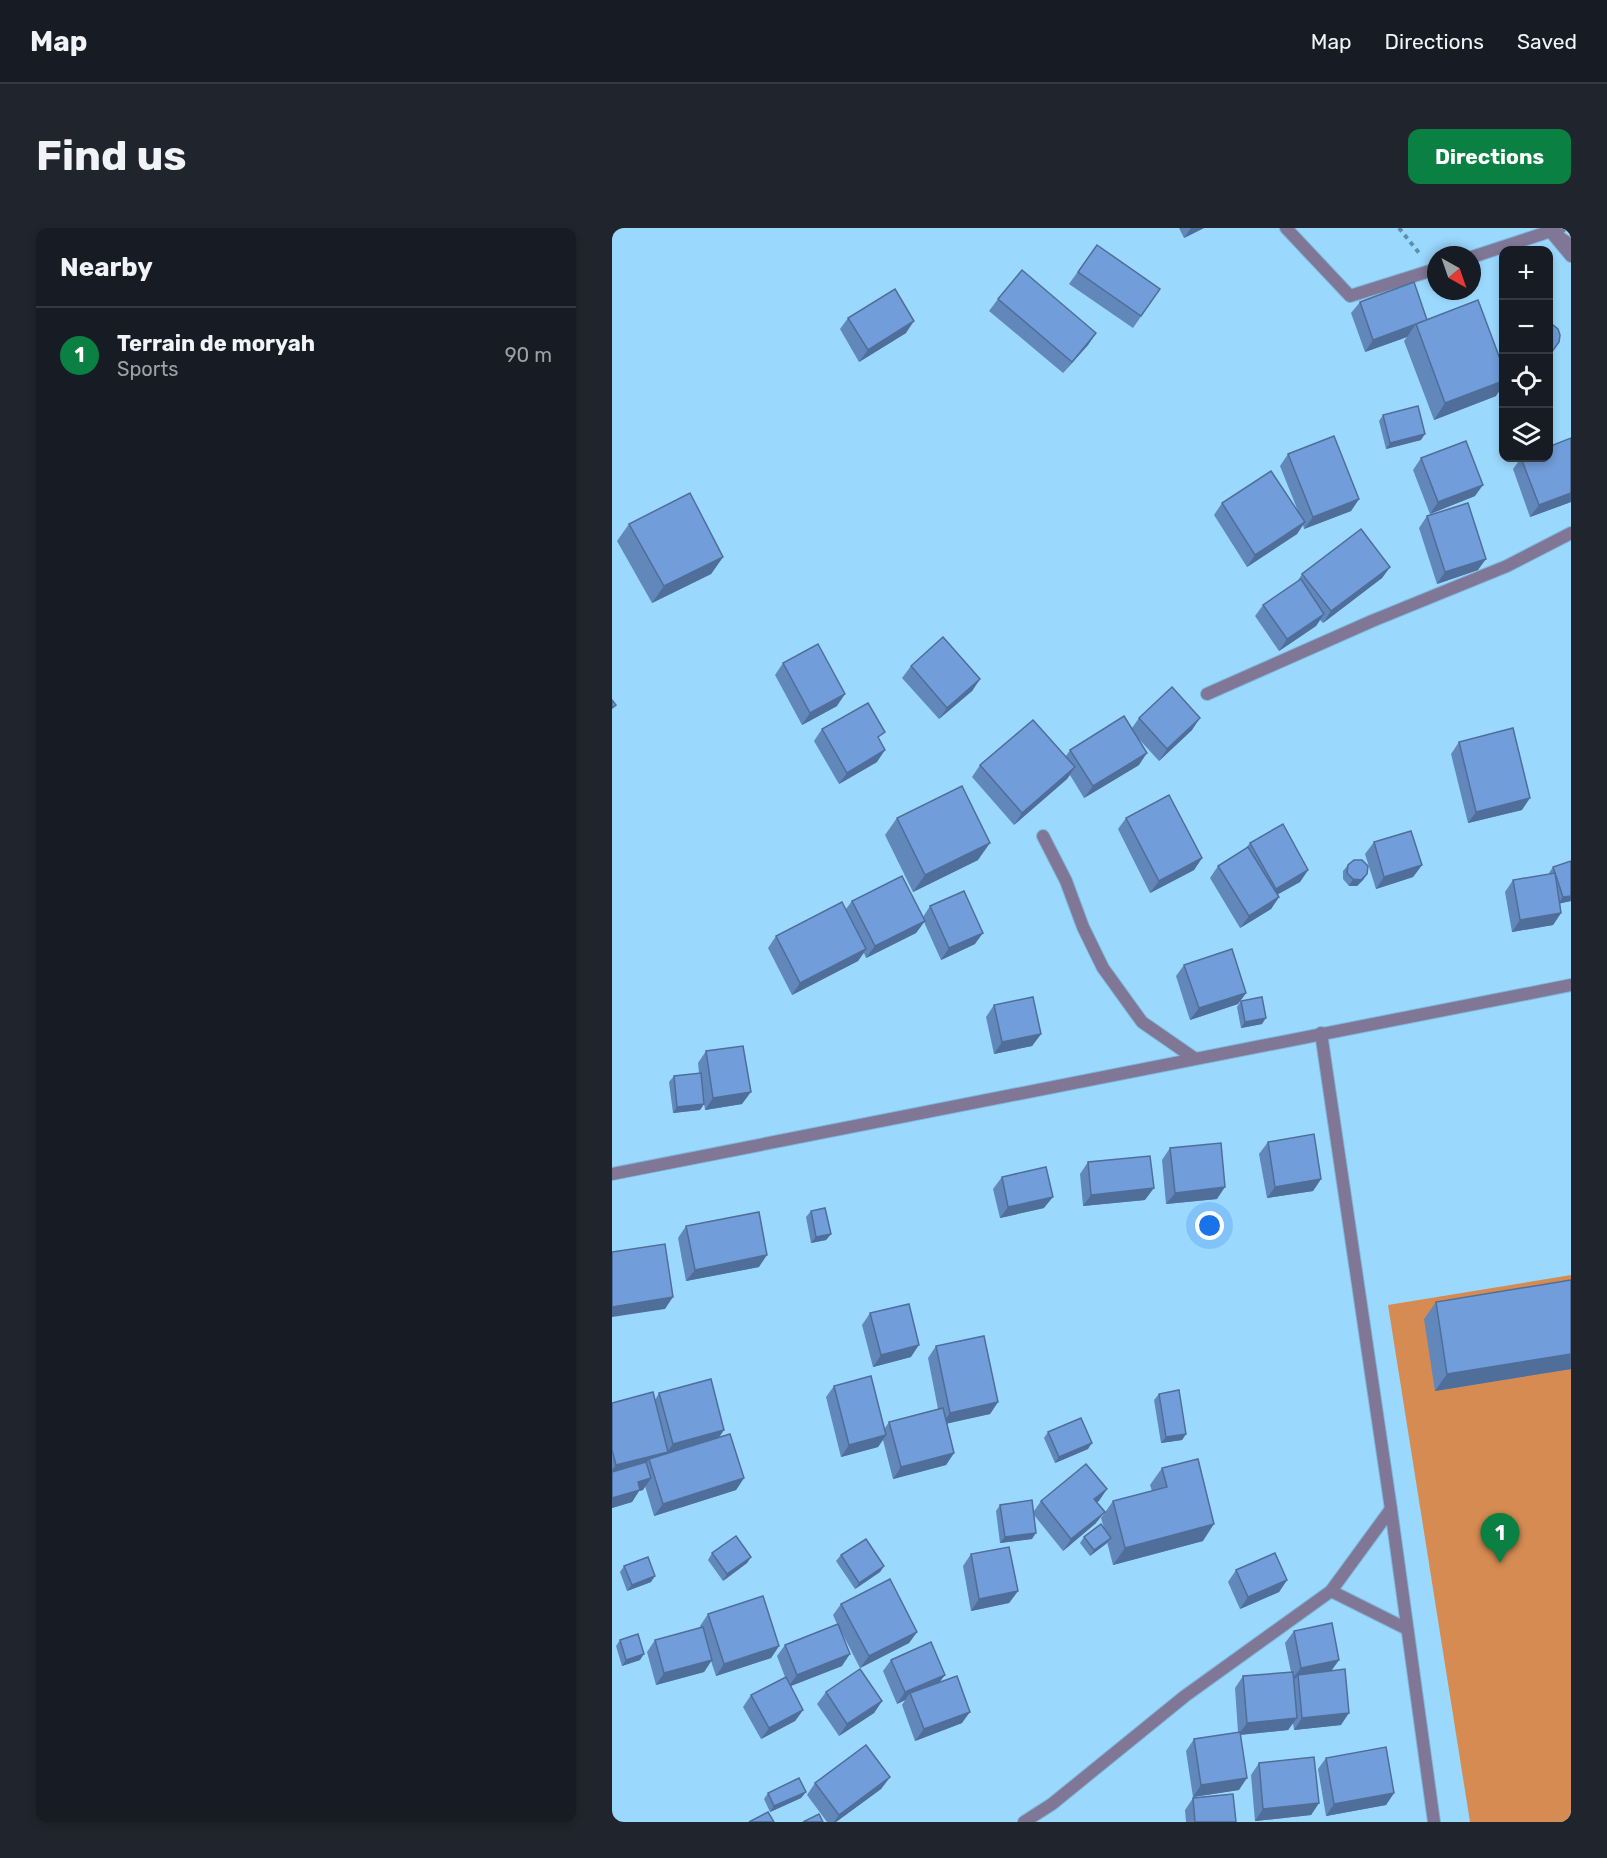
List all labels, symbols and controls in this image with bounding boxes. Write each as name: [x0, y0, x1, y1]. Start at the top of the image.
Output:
text: Map: [30, 25, 87, 58]
text: Map: [1311, 29, 1352, 54]
text: Directions: [1385, 29, 1484, 54]
text: Saved: [1517, 29, 1577, 54]
button: Directions: [1408, 129, 1571, 184]
text: Find us: [36, 131, 187, 181]
north arrow: [1427, 246, 1481, 300]
map controls: [1499, 246, 1553, 462]
button: +: [1499, 246, 1553, 300]
text: Nearby: [60, 252, 153, 283]
button: −: [1499, 300, 1553, 354]
text: Terrain de moryah: [117, 330, 315, 357]
text: 1: [75, 343, 84, 367]
text: 90 m: [505, 343, 552, 367]
button: locate: [1499, 354, 1553, 408]
text: Sports: [117, 357, 178, 381]
button: layers: [1499, 408, 1553, 462]
your location: [1195, 1211, 1224, 1240]
pin: 1: [1480, 1514, 1520, 1563]

